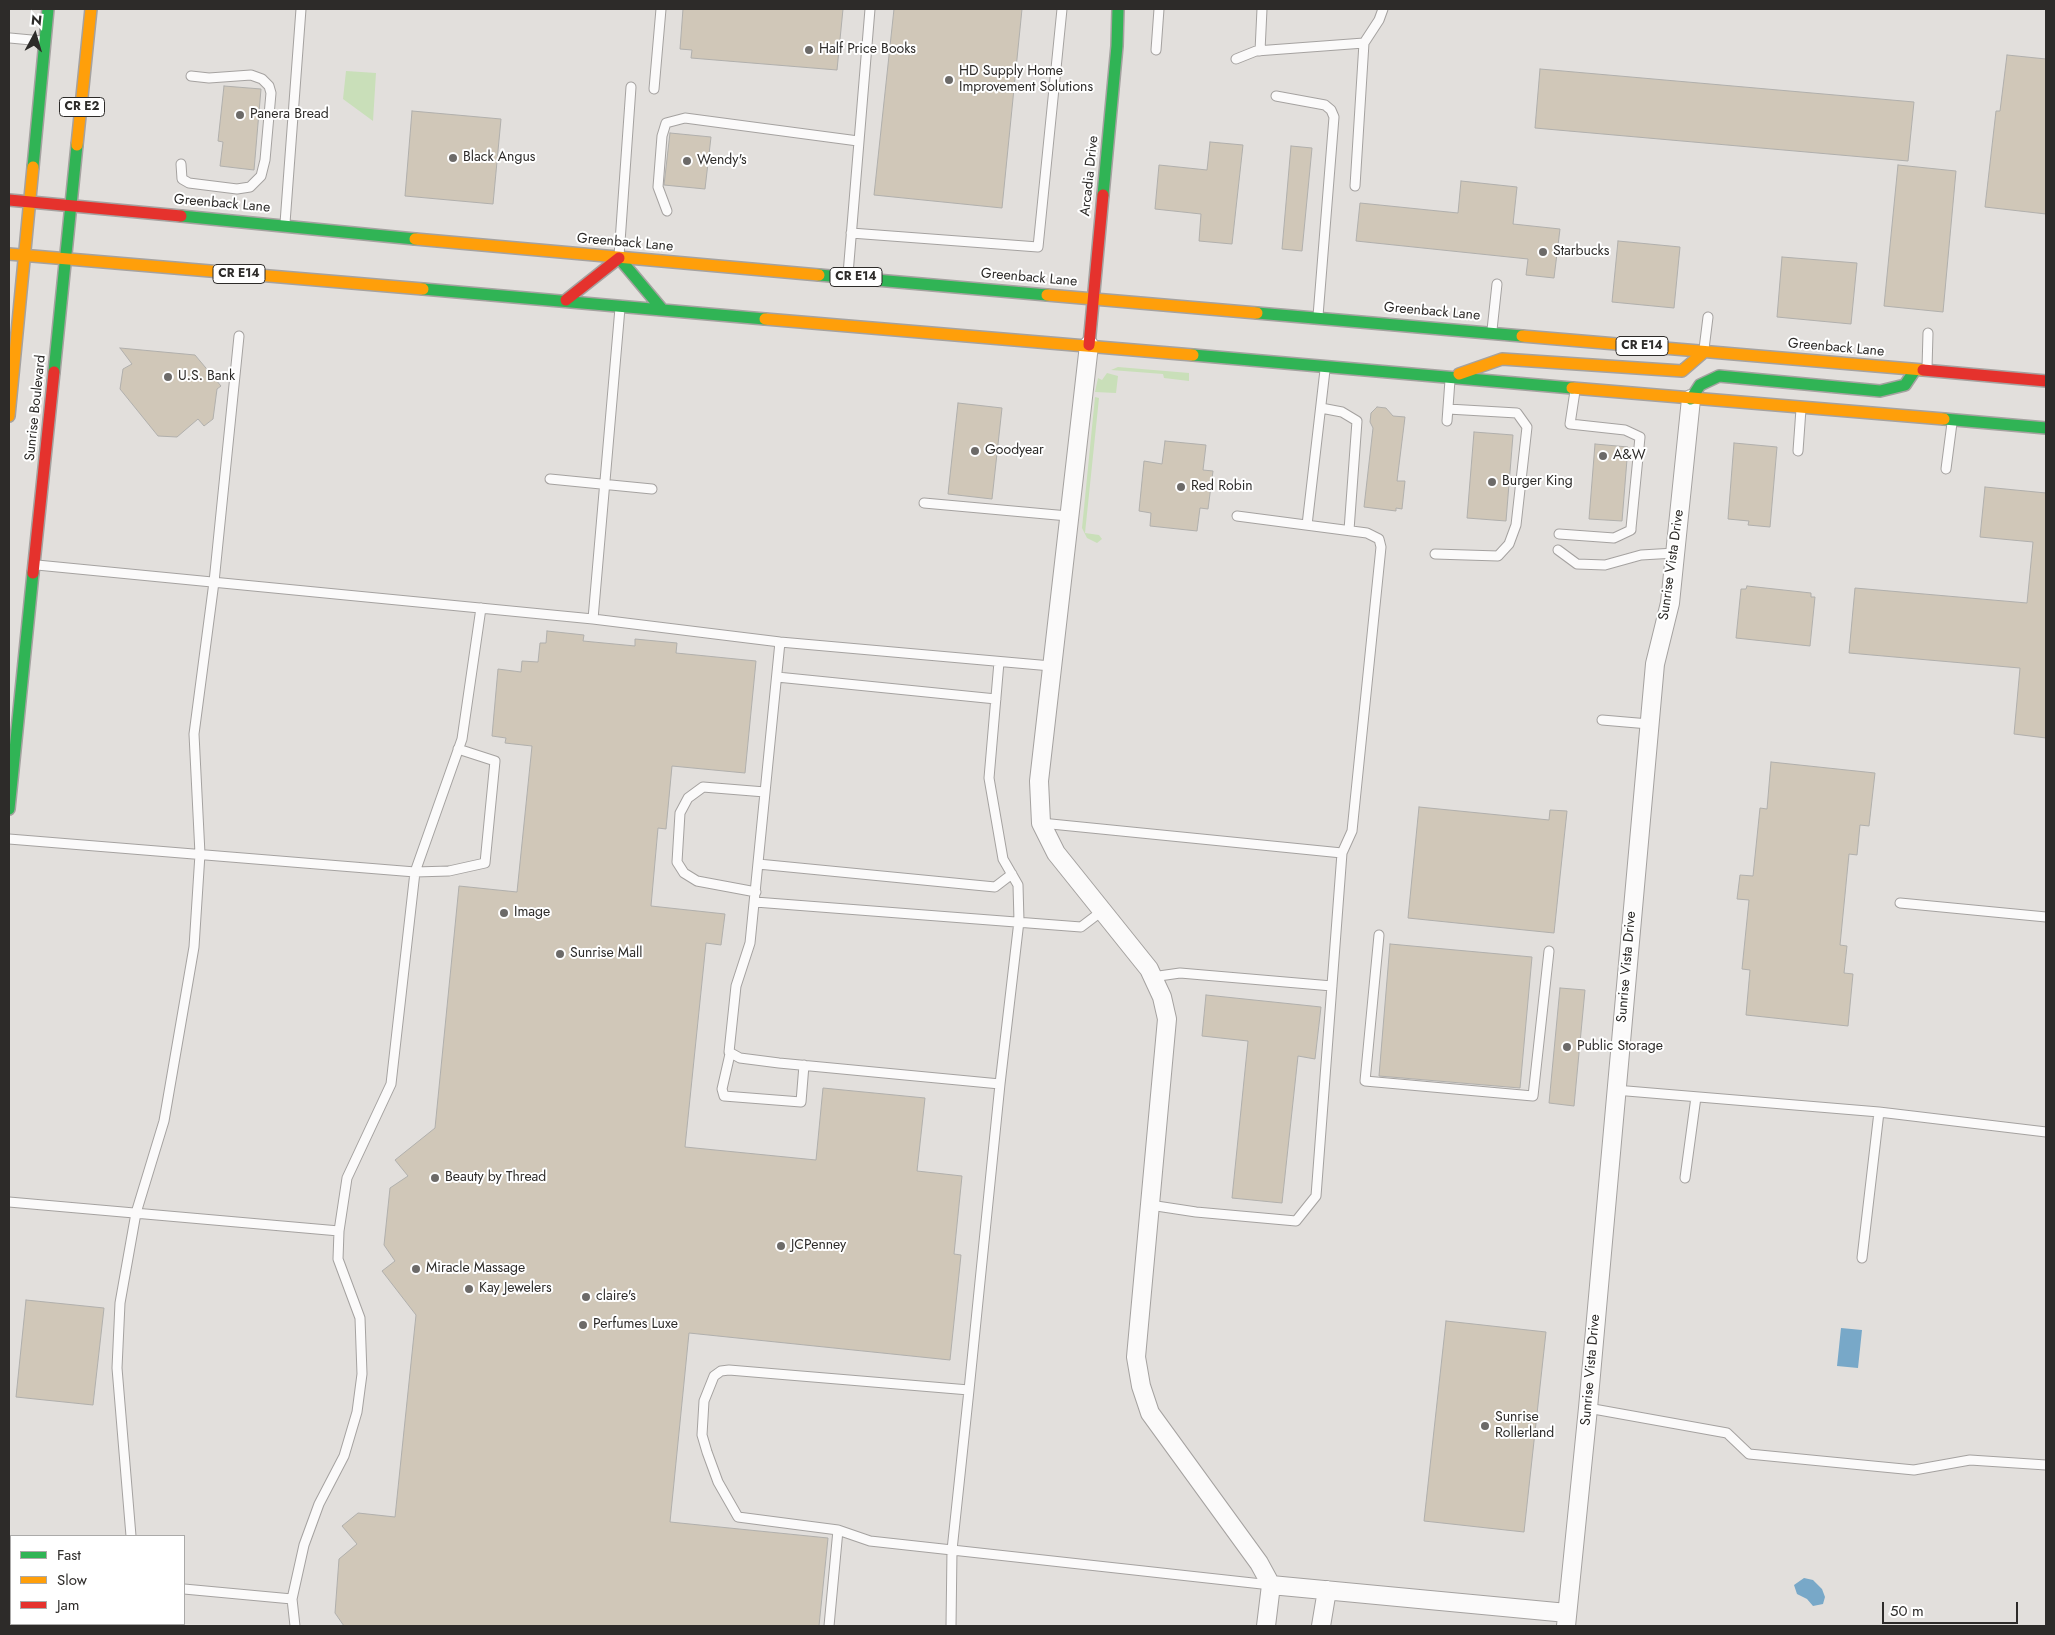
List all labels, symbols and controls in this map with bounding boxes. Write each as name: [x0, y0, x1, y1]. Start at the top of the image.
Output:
north arrow: [10, 10, 60, 60]
text: N: [30, 10, 43, 31]
place label: Half Price Books: [819, 42, 916, 58]
marker: Half Price Books: [803, 44, 815, 56]
place label: HD Supply Home Improvement Solutions: [959, 64, 1093, 96]
marker: HD Supply Home Improvement Solutions: [943, 74, 955, 86]
road number: CR E2: [59, 98, 104, 116]
place label: Panera Bread: [250, 107, 329, 123]
marker: Panera Bread: [234, 109, 246, 121]
street label: Arcadia Drive: [1077, 135, 1103, 217]
place label: Black Angus: [463, 150, 535, 166]
marker: Black Angus: [447, 152, 459, 164]
place label: Wendy's: [697, 153, 747, 169]
marker: Wendy's: [681, 155, 693, 167]
street label: Greenback Lane: [173, 191, 271, 217]
street label: Greenback Lane: [576, 230, 674, 256]
place label: Starbucks: [1553, 244, 1609, 260]
marker: Starbucks: [1537, 246, 1549, 258]
road number: CR E14: [213, 264, 265, 284]
street label: Greenback Lane: [980, 265, 1078, 291]
road number: CR E14: [830, 268, 882, 286]
street label: Greenback Lane: [1383, 299, 1481, 325]
street label: Greenback Lane: [1787, 335, 1885, 361]
road number: CR E14: [1616, 336, 1668, 356]
street label: Sunrise Boulevard: [22, 354, 50, 462]
place label: U.S. Bank: [178, 369, 235, 385]
marker: U.S. Bank: [162, 371, 174, 383]
place label: Goodyear: [985, 443, 1044, 459]
marker: Goodyear: [969, 445, 981, 457]
place label: A&W: [1613, 448, 1646, 464]
marker: A&W: [1597, 450, 1609, 462]
place label: Burger King: [1502, 474, 1573, 490]
marker: Burger King: [1486, 476, 1498, 488]
place label: Red Robin: [1191, 479, 1253, 495]
marker: Red Robin: [1175, 481, 1187, 493]
street label: Sunrise Vista Drive: [1656, 508, 1688, 622]
place label: Image: [514, 905, 550, 921]
marker: Image: [498, 907, 510, 919]
street label: Sunrise Vista Drive: [1614, 911, 1640, 1023]
place label: Sunrise Mall: [570, 946, 642, 962]
marker: Sunrise Mall: [554, 948, 566, 960]
place label: Public Storage: [1577, 1039, 1663, 1055]
marker: Public Storage: [1561, 1041, 1573, 1053]
place label: Beauty by Thread: [445, 1170, 546, 1186]
marker: Beauty by Thread: [429, 1172, 441, 1184]
place label: JCPenney: [791, 1238, 846, 1254]
marker: JCPenney: [775, 1240, 787, 1252]
place label: Miracle Massage: [426, 1261, 525, 1277]
marker: Miracle Massage: [410, 1263, 422, 1275]
place label: Kay Jewelers: [479, 1281, 552, 1297]
marker: Kay Jewelers: [463, 1283, 475, 1295]
place label: claire's: [596, 1289, 636, 1305]
marker: claire's: [580, 1291, 592, 1303]
street label: Sunrise Vista Drive: [1578, 1314, 1604, 1426]
place label: Perfumes Luxe: [593, 1317, 678, 1333]
marker: Perfumes Luxe: [577, 1319, 589, 1331]
place label: Sunrise Rollerland: [1495, 1410, 1554, 1442]
marker: Sunrise Rollerland: [1479, 1420, 1491, 1432]
legend: [10, 1535, 185, 1625]
text: Fast: [57, 1544, 81, 1566]
text: Slow: [57, 1569, 87, 1591]
scale bar: [1885, 1592, 2021, 1624]
text: Jam: [57, 1594, 80, 1616]
text: 50 m: [1890, 1600, 1924, 1622]

